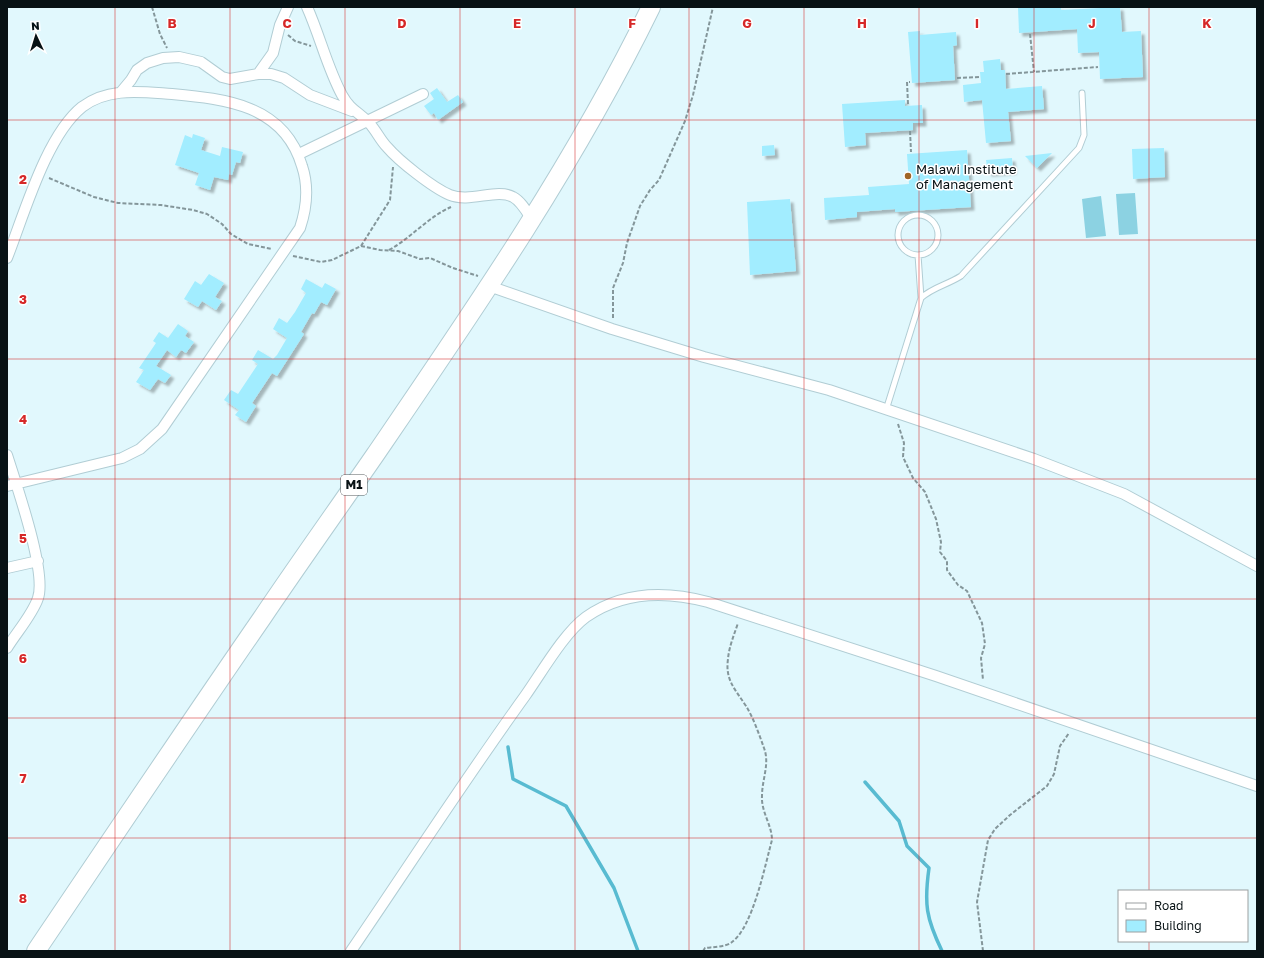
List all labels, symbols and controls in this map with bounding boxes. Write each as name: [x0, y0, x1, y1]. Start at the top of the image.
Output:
text: B: [167, 15, 177, 31]
text: C: [282, 15, 292, 31]
text: D: [397, 15, 407, 31]
text: E: [513, 15, 521, 31]
text: F: [628, 15, 636, 31]
text: G: [742, 15, 752, 31]
text: H: [857, 15, 867, 31]
text: I: [975, 15, 979, 31]
text: J: [1088, 15, 1096, 31]
text: K: [1202, 15, 1212, 31]
north arrow: [16, 16, 56, 56]
text: N: [31, 19, 40, 32]
place label: Malawi Institute of Management: [916, 161, 1017, 192]
text: 2: [19, 171, 27, 187]
marker: Malawi Institute of Management: [903, 171, 913, 181]
text: 3: [19, 291, 27, 307]
text: 4: [19, 411, 27, 427]
road number: M1: [341, 475, 367, 495]
text: 5: [19, 530, 27, 546]
text: 6: [19, 650, 27, 666]
text: 7: [19, 770, 27, 786]
text: 8: [19, 890, 27, 906]
legend: [1118, 890, 1248, 942]
text: Road: [1154, 898, 1183, 913]
text: Building: [1154, 918, 1202, 933]

